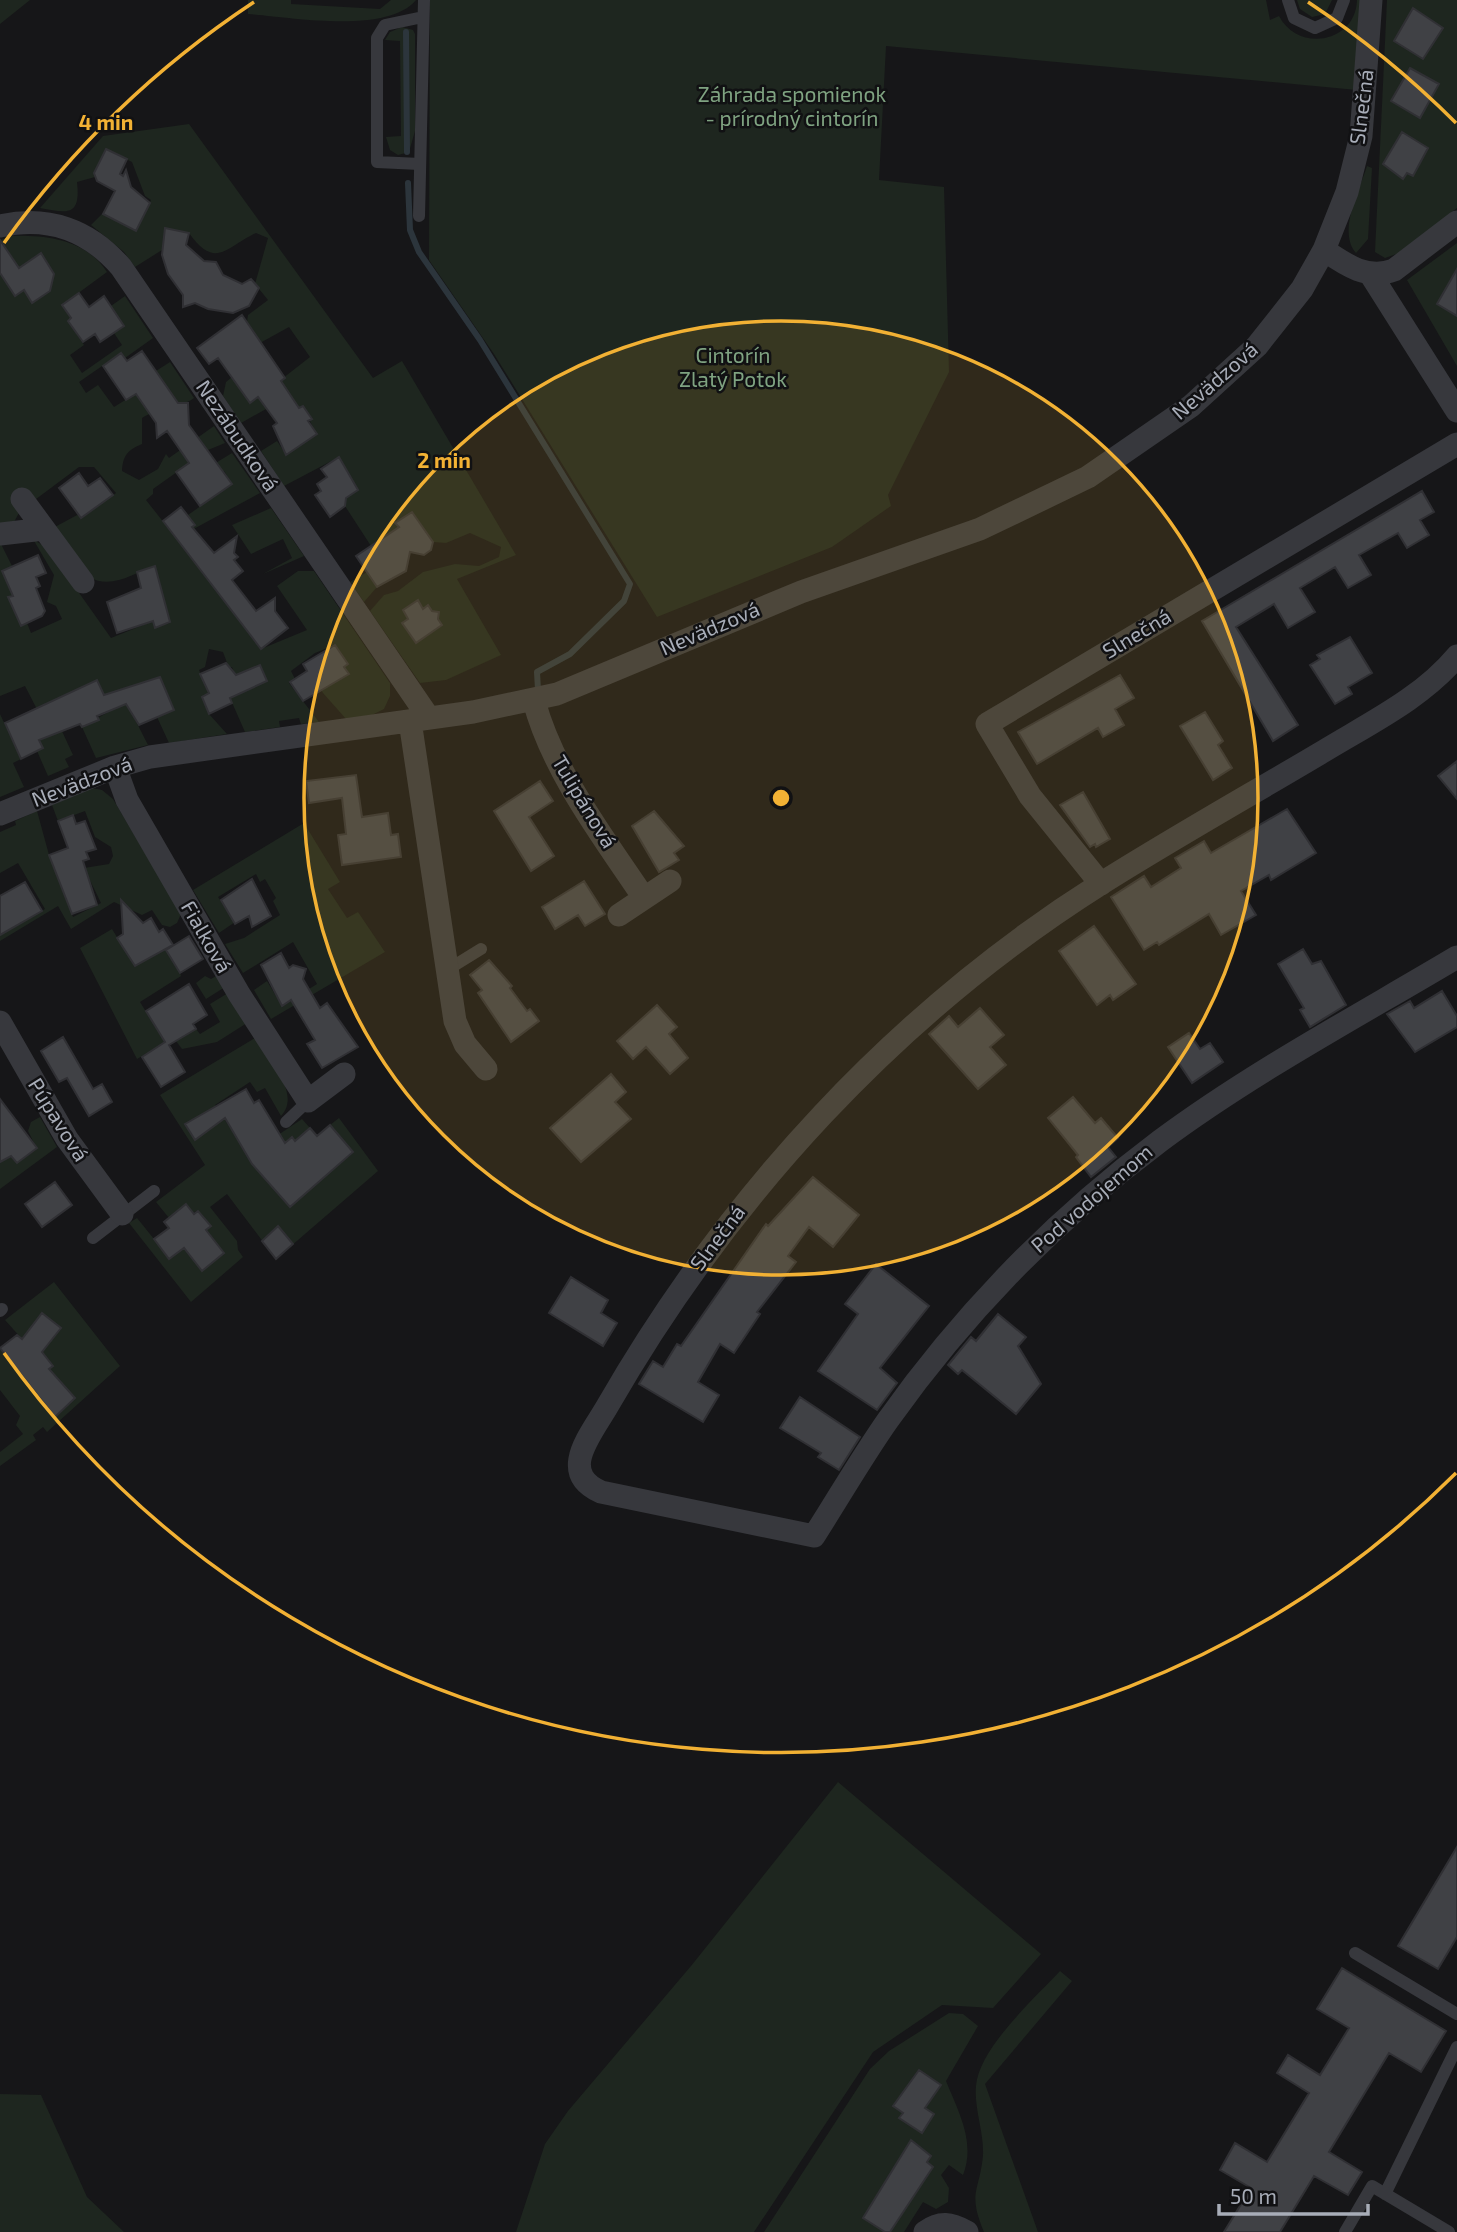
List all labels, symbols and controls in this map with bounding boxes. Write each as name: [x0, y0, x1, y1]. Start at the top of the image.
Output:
street label: Slnečná: [1344, 68, 1378, 146]
park label: Záhrada spomienok - prírodný cintorín: [698, 81, 886, 130]
text: 4 min: [79, 109, 133, 134]
street label: Nevädzová: [1166, 336, 1262, 424]
park label: Cintorín Zlatý Potok: [679, 342, 787, 391]
street label: Nezábudková: [192, 375, 285, 496]
text: 2 min: [417, 447, 471, 472]
street label: Nevädzová: [656, 595, 763, 660]
street label: Slnečná: [1097, 603, 1175, 663]
street label: Nevädzová: [28, 750, 135, 811]
street label: Tulipánová: [548, 750, 623, 852]
centre of rings: [769, 786, 793, 810]
street label: Fialková: [177, 896, 238, 977]
street label: Púpavová: [24, 1073, 95, 1165]
street label: Pod vodojemom: [1025, 1138, 1157, 1258]
street label: Slnečná: [684, 1199, 750, 1275]
scale bar: [1219, 2172, 1368, 2216]
text: 50 m: [1230, 2183, 1277, 2208]

